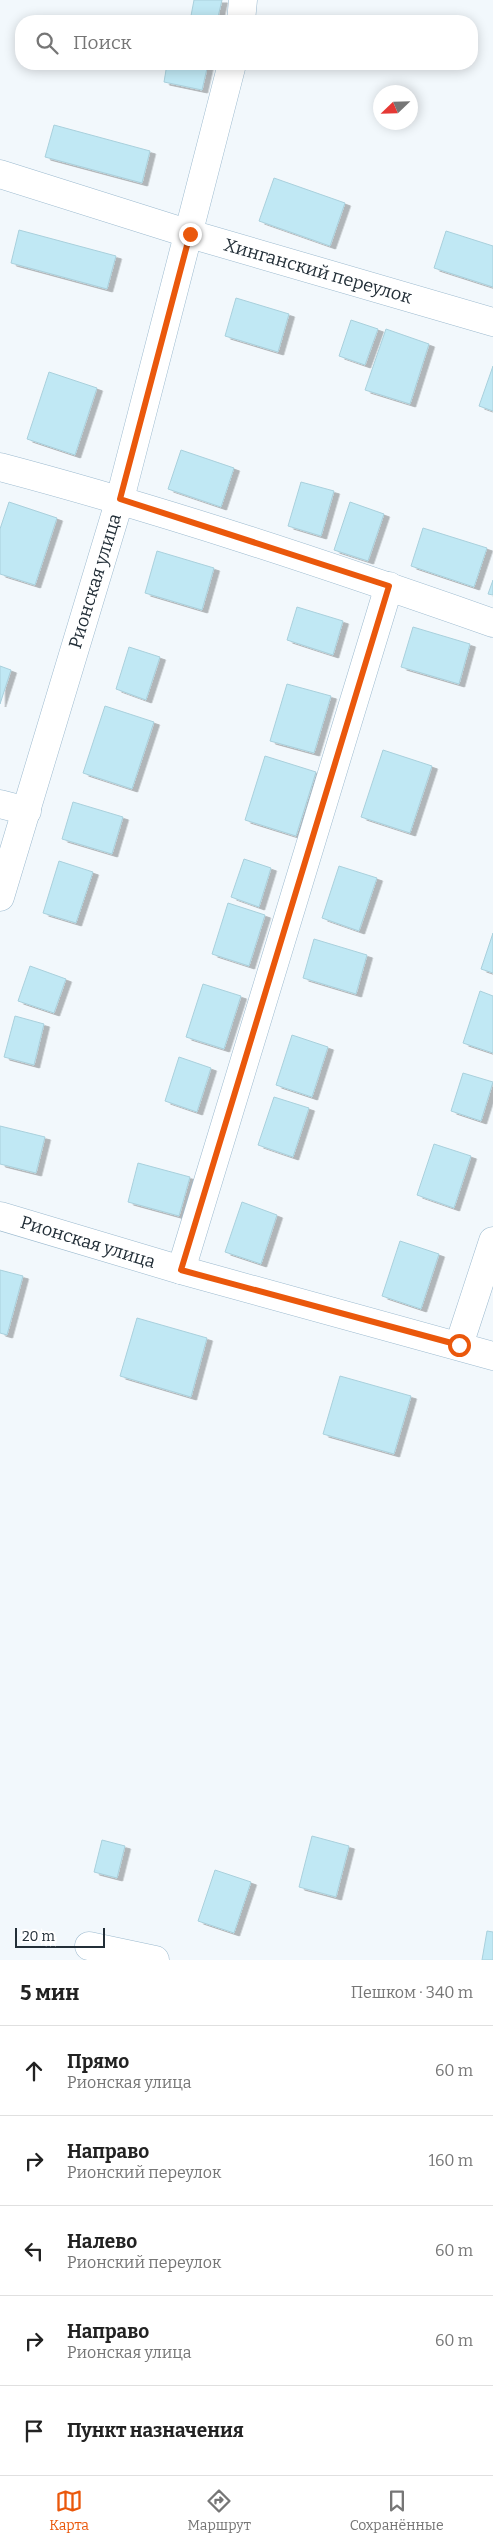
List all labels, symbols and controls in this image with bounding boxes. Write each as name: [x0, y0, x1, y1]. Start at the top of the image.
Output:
search box: [15, 15, 478, 70]
icon: search: [33, 29, 61, 57]
text: Поиск: [73, 31, 132, 54]
north arrow: [373, 85, 418, 130]
route end: [179, 223, 202, 246]
street label: Хинганский переулок: [221, 234, 415, 309]
street label: Рионская улица: [64, 511, 126, 651]
street label: Рионская улица: [18, 1211, 158, 1273]
route start: [448, 1334, 471, 1357]
scale bar: [15, 1925, 105, 1948]
text: 20 m: [22, 1928, 55, 1945]
text: 5 мин: [20, 1980, 79, 2006]
text: Пешком · 340 m: [351, 1983, 473, 2002]
text: Прямо: [67, 2050, 129, 2073]
icon: ahead: [20, 2057, 48, 2085]
text: 60 m: [435, 2061, 473, 2080]
text: Рионская улица: [67, 2073, 192, 2092]
text: Направо: [67, 2140, 149, 2163]
icon: right: [20, 2147, 48, 2175]
text: 160 m: [428, 2151, 473, 2170]
text: Рионский переулок: [67, 2163, 221, 2182]
text: Налево: [67, 2230, 137, 2253]
icon: left: [20, 2237, 48, 2265]
text: 60 m: [435, 2241, 473, 2260]
text: Рионский переулок: [67, 2253, 221, 2272]
text: Направо: [67, 2320, 149, 2343]
icon: right: [20, 2327, 48, 2355]
text: 60 m: [435, 2331, 473, 2350]
text: Рионская улица: [67, 2343, 192, 2362]
icon: arrive: [20, 2417, 48, 2445]
text: Пункт назначения: [67, 2419, 244, 2442]
tab: Карта: [49, 2487, 89, 2534]
tab: Маршрут: [188, 2487, 251, 2534]
tab: Сохранённые: [350, 2487, 444, 2534]

